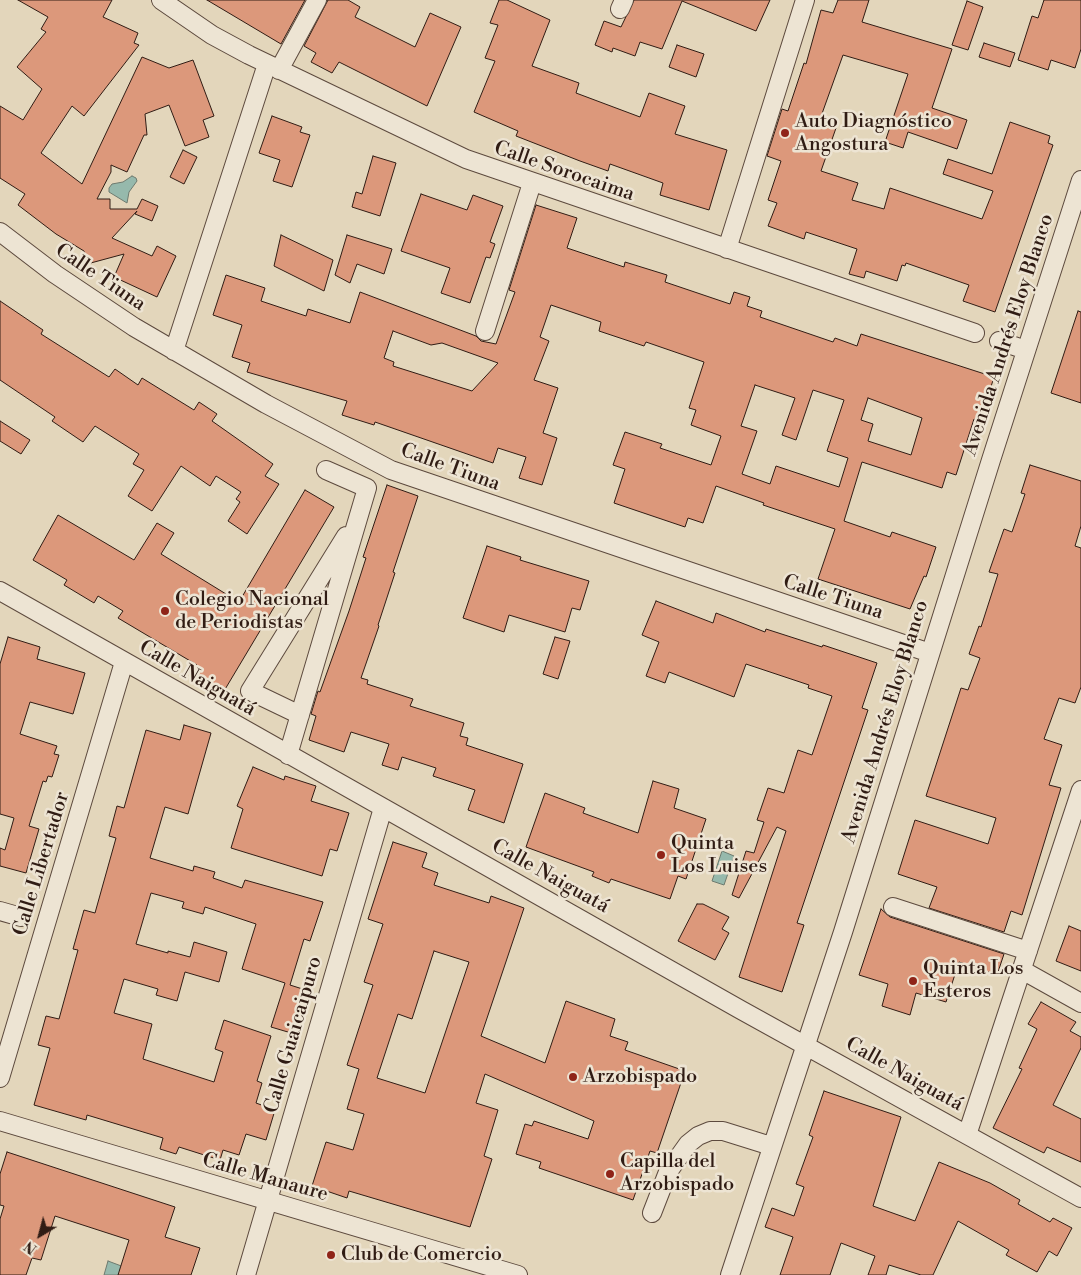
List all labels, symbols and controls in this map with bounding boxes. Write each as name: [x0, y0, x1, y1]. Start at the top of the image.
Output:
place label: Auto Diagnóstico Angostura: [795, 110, 952, 157]
marker: Auto Diagnóstico Angostura: [779, 127, 791, 139]
street label: Calle Sorocaima: [491, 137, 637, 207]
street label: Avenida Andrés Eloy Blanco: [959, 211, 1059, 459]
street label: Calle Tiuna: [50, 239, 150, 317]
street label: Calle Tiuna: [397, 439, 503, 497]
street label: Calle Tiuna: [780, 571, 886, 625]
place label: Colegio Nacional de Periodistas: [175, 588, 329, 635]
street label: Avenida Andrés Eloy Blanco: [838, 598, 934, 846]
marker: Colegio Nacional de Periodistas: [159, 605, 171, 617]
street label: Calle Naiguatá: [134, 636, 260, 722]
street label: Calle Libertador: [9, 789, 75, 939]
place label: Quinta Los Luises: [671, 832, 767, 879]
street label: Calle Naiguatá: [487, 835, 613, 919]
marker: Quinta Los Luises: [655, 849, 667, 861]
street label: Calle Guaicaipuro: [260, 954, 328, 1116]
place label: Quinta Los Esteros: [923, 957, 1023, 1004]
marker: Quinta Los Esteros: [907, 975, 919, 987]
street label: Calle Naiguatá: [841, 1033, 967, 1117]
place label: Arzobispado: [583, 1065, 697, 1089]
marker: Arzobispado: [567, 1071, 579, 1083]
street label: Calle Manaure: [199, 1149, 331, 1207]
place label: Capilla del Arzobispado: [620, 1150, 734, 1197]
marker: Capilla del Arzobispado: [604, 1168, 616, 1180]
north arrow: [15, 1210, 65, 1260]
text: N: [21, 1236, 41, 1258]
place label: Club de Comercio: [341, 1243, 502, 1267]
marker: Club de Comercio: [325, 1249, 337, 1261]

